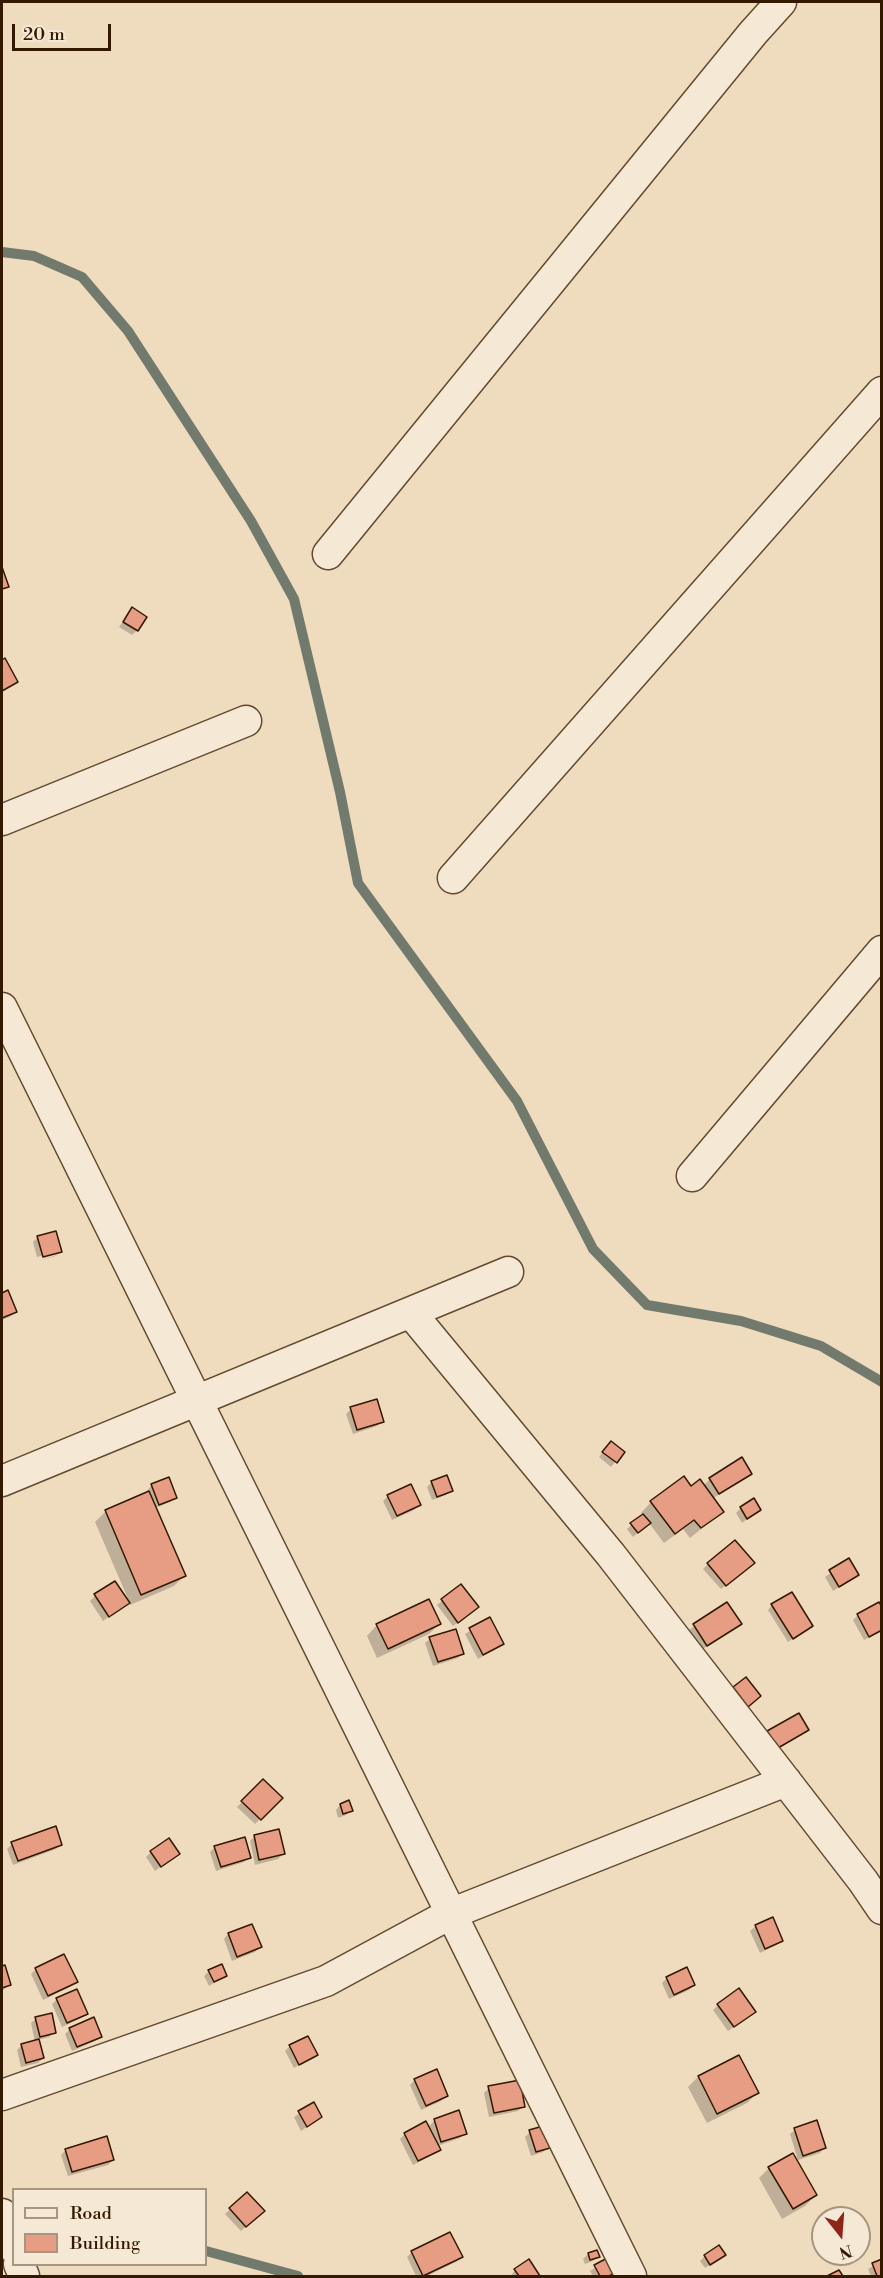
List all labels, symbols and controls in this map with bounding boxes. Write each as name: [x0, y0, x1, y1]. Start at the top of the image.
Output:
scale bar: [15, 12, 114, 50]
text: 20 m: [23, 23, 65, 46]
legend: [12, 2188, 207, 2266]
text: Road: [70, 2202, 112, 2225]
north arrow: [811, 2206, 871, 2266]
text: Building: [70, 2232, 140, 2255]
text: N: [837, 2240, 855, 2263]

